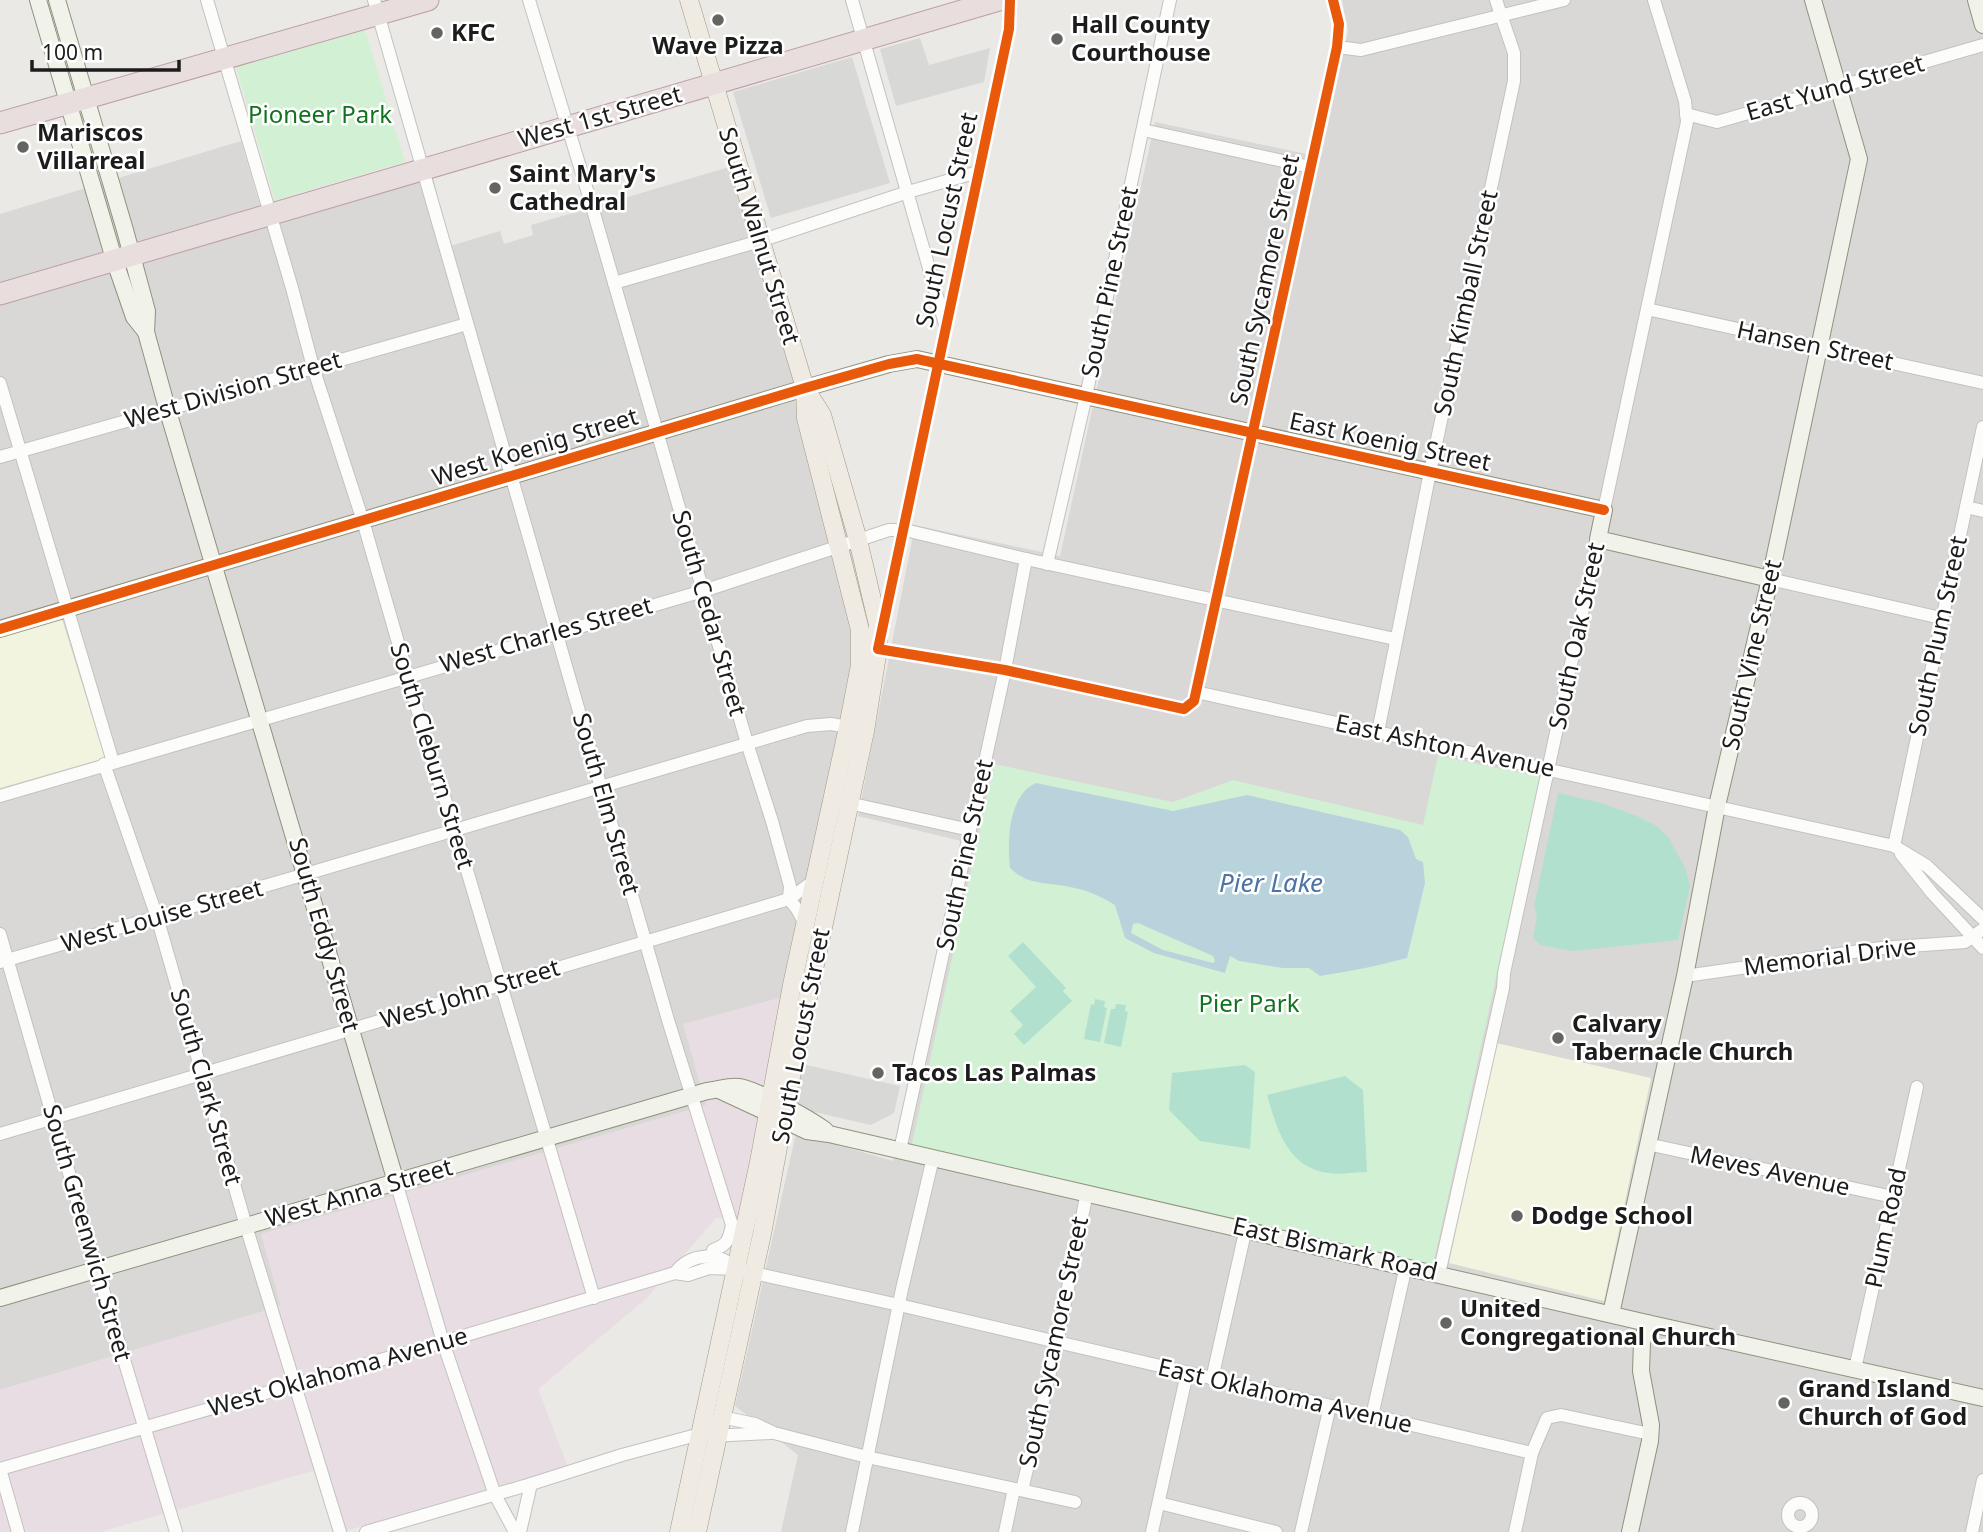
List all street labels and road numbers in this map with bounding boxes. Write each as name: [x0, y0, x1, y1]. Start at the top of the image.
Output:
street label: East Yund Street: [1742, 45, 1928, 128]
street label: West 1st Street: [514, 76, 686, 155]
street label: South Locust Street: [907, 109, 985, 330]
street label: South Walnut Street: [712, 123, 809, 348]
street label: South Sycamore Street: [1221, 151, 1306, 408]
street label: South Pine Street: [1072, 183, 1145, 380]
street label: South Kimball Street: [1425, 187, 1505, 418]
street label: Hansen Street: [1734, 312, 1897, 377]
street label: West Division Street: [120, 342, 345, 435]
street label: West Koenig Street: [428, 398, 642, 493]
street label: East Koenig Street: [1287, 403, 1494, 478]
street label: South Cedar Street: [665, 506, 756, 720]
street label: South Plum Street: [1899, 532, 1974, 739]
street label: South Oak Street: [1540, 539, 1612, 732]
street label: South Vine Street: [1713, 556, 1789, 753]
street label: West Charles Street: [435, 587, 656, 680]
street label: South Cleburn Street: [383, 638, 484, 873]
street label: East Ashton Avenue: [1333, 705, 1558, 784]
street label: South Elm Street: [566, 709, 649, 899]
street label: South Pine Street: [927, 756, 1000, 953]
street label: South Eddy Street: [282, 834, 369, 1036]
street label: West Louise Street: [57, 870, 267, 959]
street label: South Locust Street: [762, 925, 837, 1146]
street label: Memorial Drive: [1742, 929, 1918, 982]
street label: West John Street: [376, 950, 564, 1036]
street label: South Clark Street: [164, 984, 251, 1189]
street label: South Greenwich Street: [36, 1100, 141, 1365]
street label: Meves Avenue: [1687, 1136, 1853, 1203]
street label: West Anna Street: [261, 1149, 456, 1234]
street label: Plum Road: [1856, 1165, 1913, 1291]
street label: East Bismark Road: [1230, 1208, 1441, 1287]
street label: South Sycamore Street: [1010, 1213, 1095, 1470]
street label: West Oklahoma Avenue: [204, 1318, 471, 1423]
street label: East Oklahoma Avenue: [1155, 1349, 1416, 1440]

